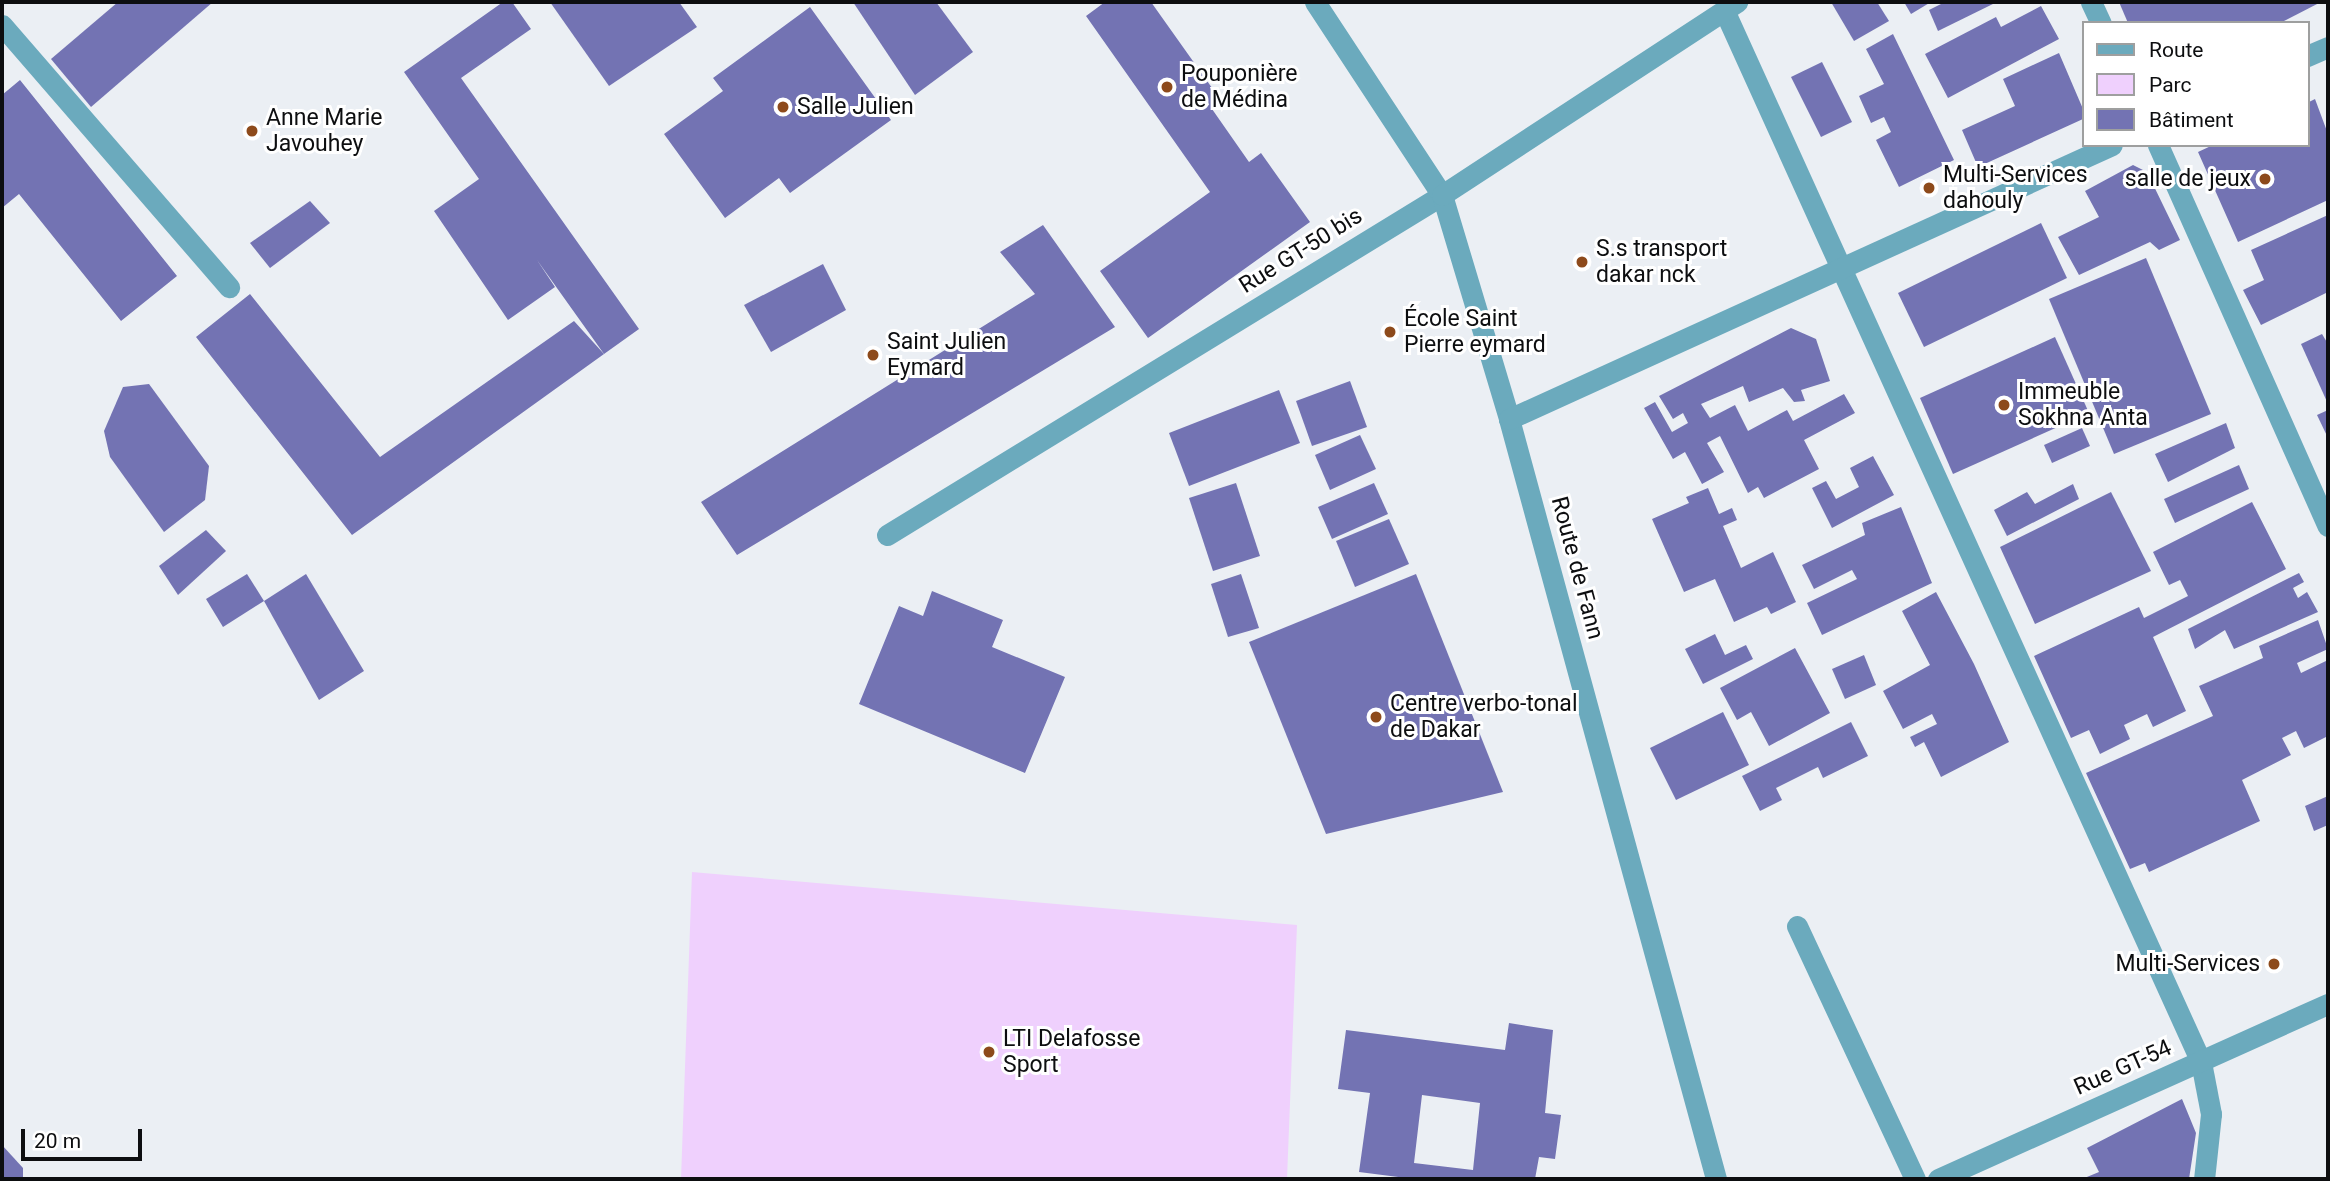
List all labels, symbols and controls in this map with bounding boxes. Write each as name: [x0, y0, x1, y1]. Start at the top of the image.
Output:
legend: [2082, 21, 2309, 147]
text: Route: [2149, 38, 2204, 62]
place label: Pouponière de Médina: [1181, 60, 1297, 114]
text: Parc: [2149, 73, 2191, 97]
marker: Pouponière de Médina: [1159, 79, 1175, 95]
place label: Salle Julien: [797, 93, 914, 121]
marker: Salle Julien: [775, 99, 791, 115]
place label: Anne Marie Javouhey: [266, 104, 382, 158]
text: Bâtiment: [2149, 108, 2234, 132]
marker: Anne Marie Javouhey: [244, 123, 260, 139]
place label: Multi-Services dahouly: [1943, 161, 2088, 215]
place label: salle de jeux: [2125, 165, 2251, 193]
marker: salle de jeux: [2257, 171, 2273, 187]
marker: Multi-Services dahouly: [1921, 180, 1937, 196]
street label: Rue GT-50 bis: [1234, 202, 1368, 300]
place label: S.s transport dakar nck: [1596, 235, 1727, 289]
marker: S.s transport dakar nck: [1574, 254, 1590, 270]
place label: École Saint Pierre eymard: [1404, 305, 1546, 359]
marker: École Saint Pierre eymard: [1382, 324, 1398, 340]
place label: Saint Julien Eymard: [887, 328, 1006, 382]
marker: Saint Julien Eymard: [865, 347, 881, 363]
place label: Immeuble Sokhna Anta: [2018, 378, 2148, 432]
marker: Immeuble Sokhna Anta: [1996, 397, 2012, 413]
street label: Route de Fann: [1545, 494, 1609, 642]
place label: Centre verbo-tonal de Dakar: [1390, 690, 1577, 744]
marker: Centre verbo-tonal de Dakar: [1368, 709, 1384, 725]
place label: Multi-Services: [2115, 950, 2260, 978]
marker: Multi-Services: [2266, 956, 2282, 972]
place label: LTI Delafosse Sport: [1003, 1025, 1140, 1079]
street label: Rue GT-54: [2070, 1034, 2176, 1102]
marker: LTI Delafosse Sport: [981, 1044, 997, 1060]
scale bar: [24, 1114, 145, 1158]
text: 20 m: [34, 1129, 81, 1153]

